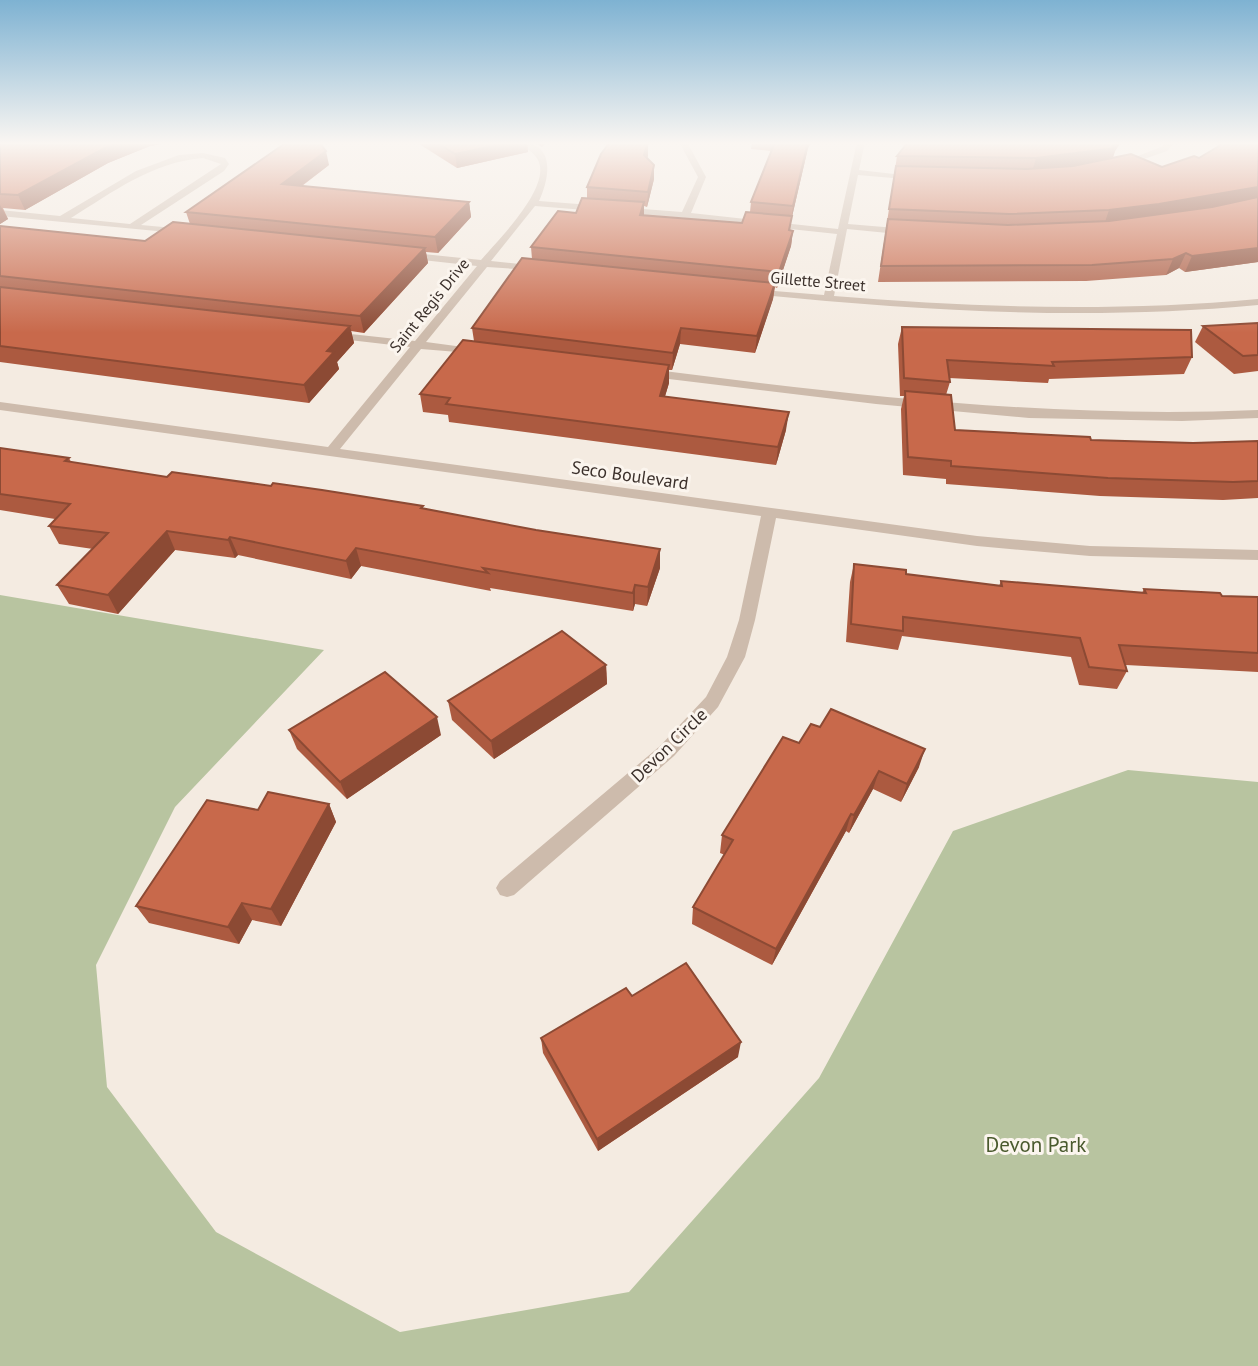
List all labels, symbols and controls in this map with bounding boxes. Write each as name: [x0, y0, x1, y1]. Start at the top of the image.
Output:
street label: Saint Regis Drive: [385, 254, 473, 356]
street label: Gillette Street: [770, 267, 867, 295]
street label: Seco Boulevard: [570, 455, 690, 495]
street label: Devon Circle: [626, 703, 712, 787]
park label: Devon Park: [986, 1131, 1086, 1158]

